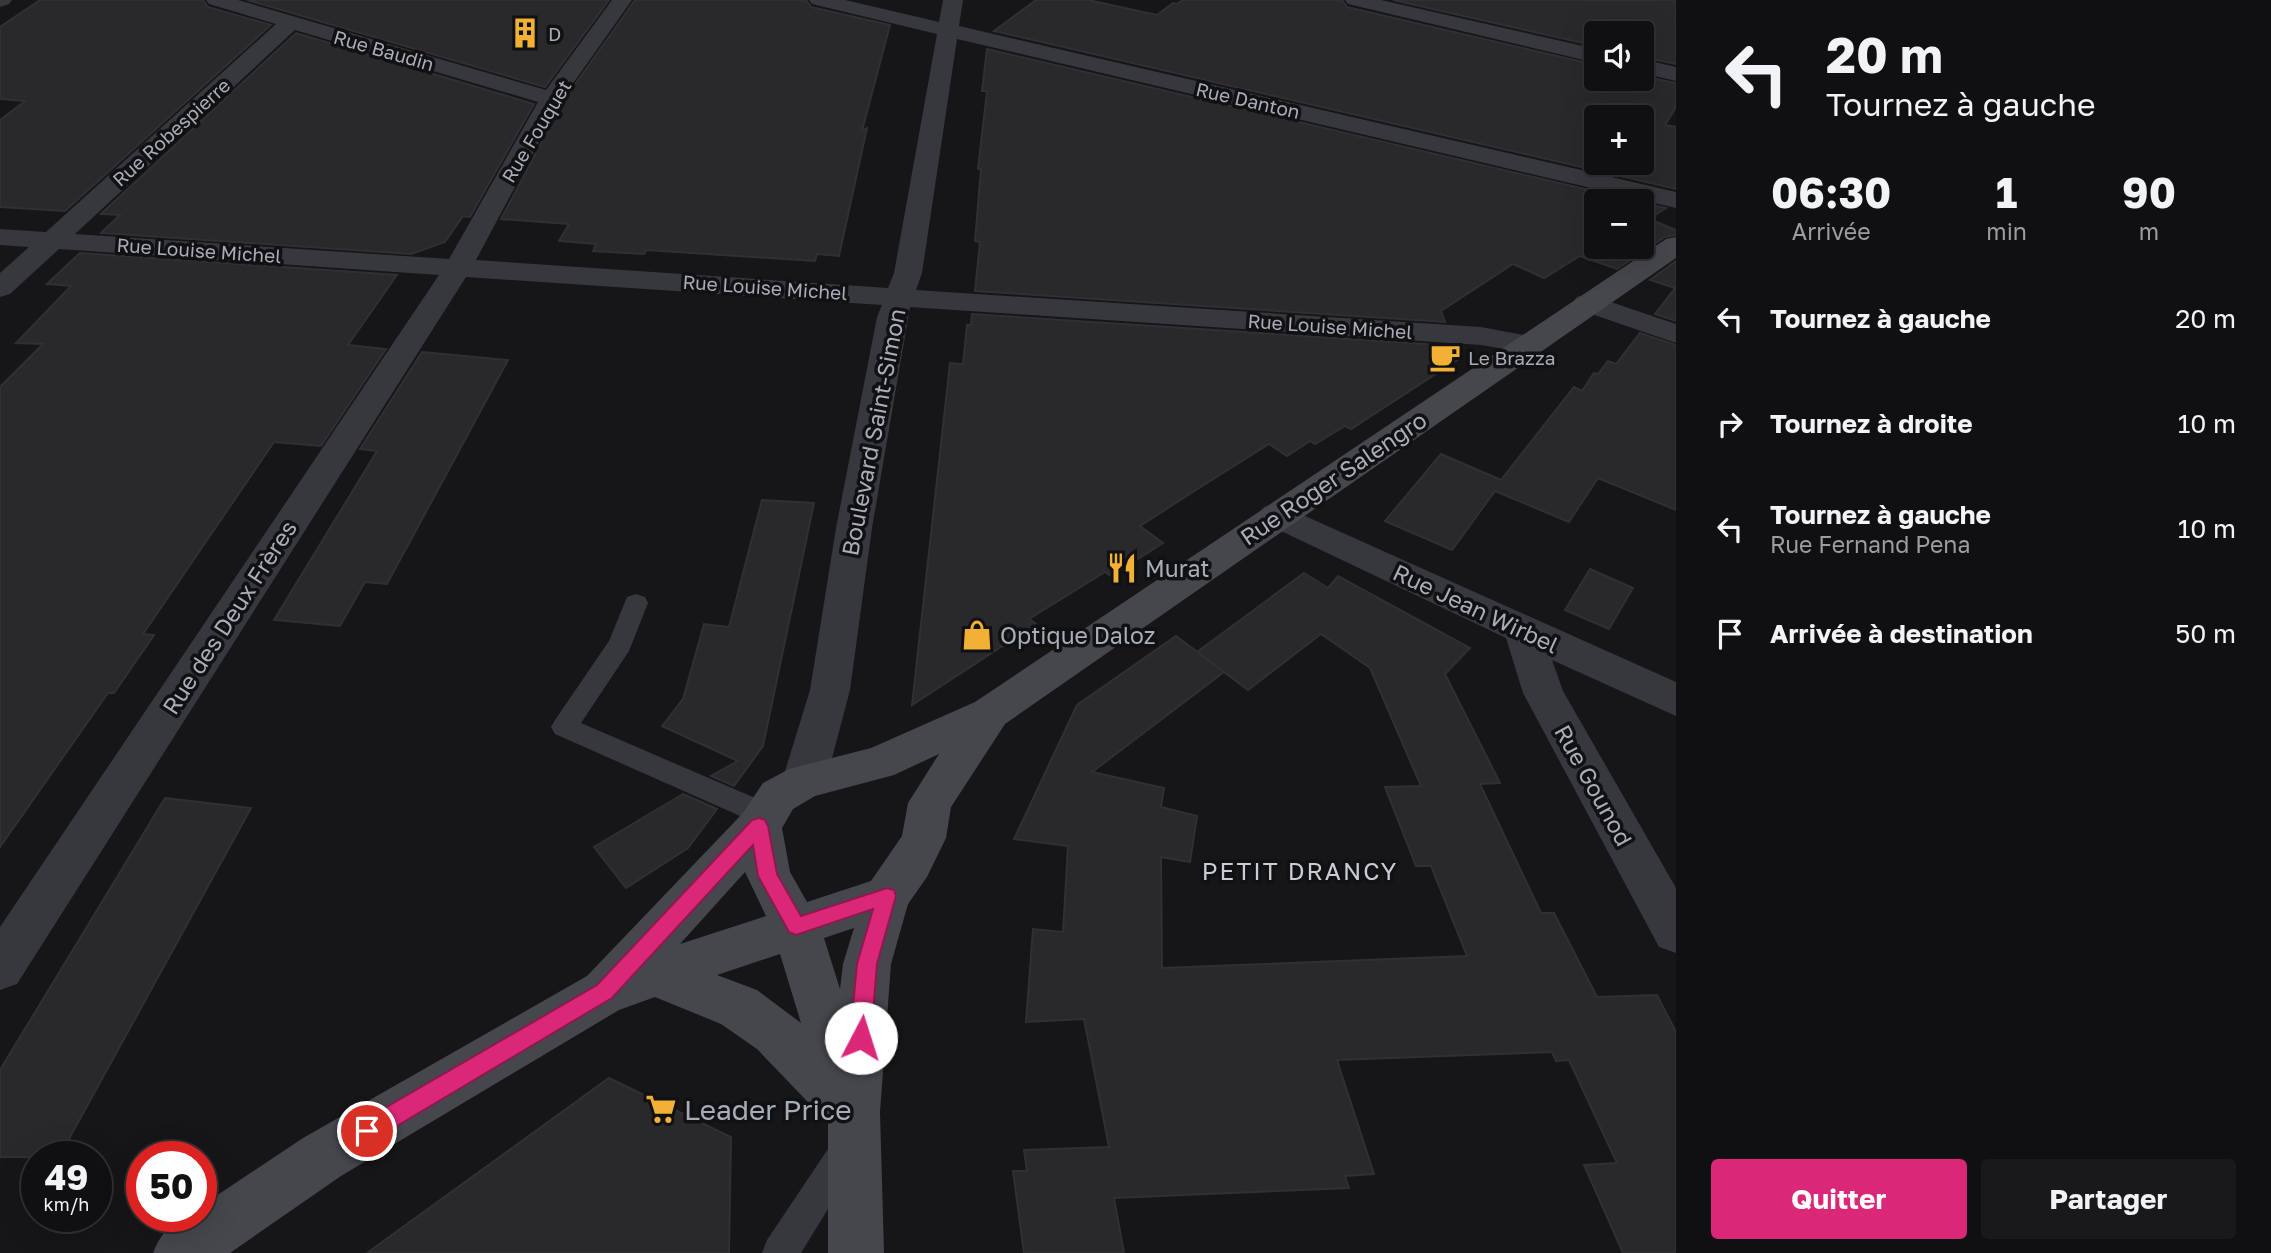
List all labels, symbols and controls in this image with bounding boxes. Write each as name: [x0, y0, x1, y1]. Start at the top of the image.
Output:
building icon: D: [508, 16, 542, 50]
map controls: [1584, 21, 1654, 259]
button: sound: [1584, 21, 1654, 91]
place label: D: [548, 22, 561, 45]
street label: Rue Baudin: [331, 25, 437, 75]
text: 20 m: [1826, 25, 1943, 84]
icon: left: [1711, 28, 1802, 119]
street label: Rue Robespierre: [108, 73, 234, 191]
street label: Rue Fouquet: [496, 76, 576, 186]
street label: Rue Danton: [1194, 77, 1302, 123]
text: Tournez à gauche: [1826, 85, 2095, 123]
button: +: [1584, 105, 1654, 175]
text: 06:30: [1771, 167, 1891, 217]
text: 1: [1996, 167, 2018, 217]
text: 90: [2122, 167, 2176, 217]
button: −: [1584, 189, 1654, 259]
text: Arrivée: [1792, 217, 1870, 245]
text: min: [1986, 217, 2027, 245]
text: m: [2139, 217, 2159, 245]
street label: Rue Louise Michel: [116, 233, 282, 267]
street label: Rue Louise Michel: [682, 270, 848, 304]
icon: left: [1711, 300, 1749, 338]
text: Tournez à gauche: [1770, 303, 1991, 334]
text: 20 m: [2175, 303, 2236, 334]
street label: Boulevard Saint-Simon: [835, 306, 911, 558]
street label: Rue Louise Michel: [1247, 309, 1413, 343]
cafe icon: Le Brazza: [1428, 340, 1462, 374]
place label: Le Brazza: [1468, 346, 1555, 369]
street label: Rue Roger Salengro: [1235, 405, 1431, 551]
icon: right: [1711, 405, 1749, 443]
text: Tournez à droite: [1770, 408, 1973, 439]
text: 10 m: [2178, 408, 2236, 439]
text: Tournez à gauche: [1770, 499, 1991, 530]
icon: left: [1711, 510, 1749, 548]
text: 10 m: [2178, 513, 2236, 544]
street label: Rue des Deux Frères: [156, 515, 302, 719]
text: Rue Fernand Pena: [1770, 530, 1970, 558]
restaurant icon: Murat: [1105, 551, 1139, 585]
place label: Murat: [1145, 554, 1209, 582]
street label: Rue Jean Wirbel: [1389, 557, 1563, 659]
icon: arrive: [1711, 615, 1749, 653]
shop icon: Optique Daloz: [960, 618, 994, 652]
text: Arrivée à destination: [1770, 618, 2033, 649]
text: 50 m: [2175, 618, 2236, 649]
place label: Optique Daloz: [1000, 621, 1155, 649]
street label: Rue Gounod: [1549, 720, 1639, 850]
district label: PETIT DRANCY: [1202, 856, 1398, 885]
position arrow: [824, 1001, 898, 1075]
supermarket icon: Leader Price: [644, 1092, 678, 1126]
place label: Leader Price: [684, 1093, 851, 1126]
pin: [337, 1101, 397, 1161]
icon: arrive: [348, 1112, 386, 1150]
speed limit sign: 50: [126, 1141, 217, 1232]
text: 49: [44, 1156, 89, 1198]
button: Quitter: [1711, 1159, 1967, 1239]
button: Partager: [1981, 1159, 2236, 1239]
text: km/h: [44, 1193, 89, 1215]

